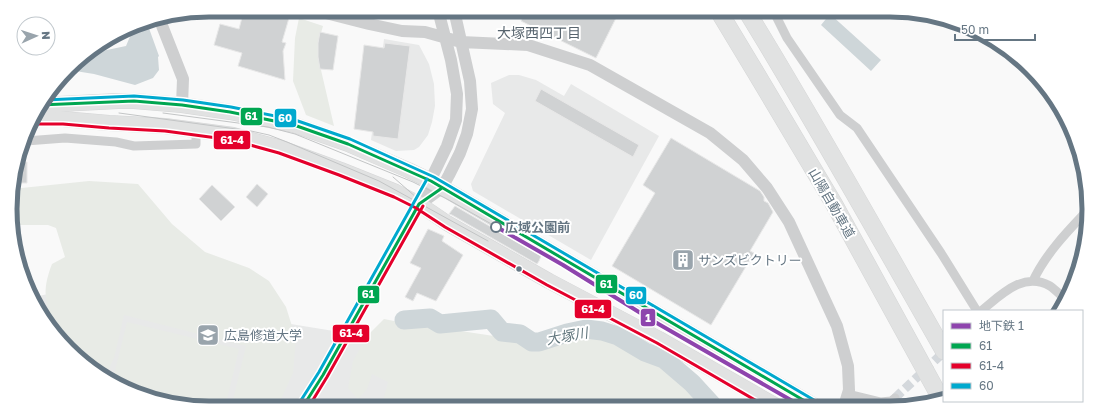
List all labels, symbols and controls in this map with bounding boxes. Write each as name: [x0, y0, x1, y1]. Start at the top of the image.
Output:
north arrow: [16, 16, 56, 56]
scale bar: [955, 16, 1035, 42]
text: 50 m: [961, 22, 989, 37]
district label: 大塚西四丁目: [497, 24, 581, 41]
text: N: [40, 31, 53, 40]
line badge: 61: [240, 107, 263, 126]
line badge: 60: [274, 108, 297, 128]
text: 61: [245, 109, 258, 122]
text: 60: [278, 111, 292, 124]
line badge: 61-4: [213, 130, 251, 150]
text: 61-4: [220, 133, 244, 146]
street label: 山陽自動車道: [806, 165, 858, 241]
place label: 広域公園前: [505, 219, 570, 235]
marker: 広域公園前: [490, 221, 502, 233]
building icon: サンズビクトリー: [670, 247, 696, 273]
place label: サンズビクトリー: [698, 252, 802, 268]
unlabelled marker: [514, 264, 524, 274]
line badge: 61: [595, 274, 618, 294]
text: 61: [600, 277, 613, 290]
line badge: 61: [357, 285, 380, 304]
line badge: 60: [625, 286, 647, 305]
text: 61: [362, 287, 375, 300]
text: 60: [629, 288, 643, 301]
line badge: 61-4: [574, 299, 612, 319]
text: 61-4: [581, 302, 605, 315]
line badge: 1: [640, 308, 656, 327]
legend: [943, 310, 1083, 402]
text: 1: [645, 311, 651, 324]
text: 地下鉄 1: [979, 318, 1024, 333]
school or university icon: 広島修道大学: [195, 322, 221, 348]
water label: 大塚川: [545, 323, 591, 348]
line badge: 61-4: [332, 324, 370, 343]
text: 61-4: [339, 326, 363, 339]
place label: 広島修道大学: [224, 327, 302, 343]
text: 61: [979, 338, 992, 353]
text: 61-4: [979, 358, 1004, 373]
text: 60: [979, 378, 994, 393]

